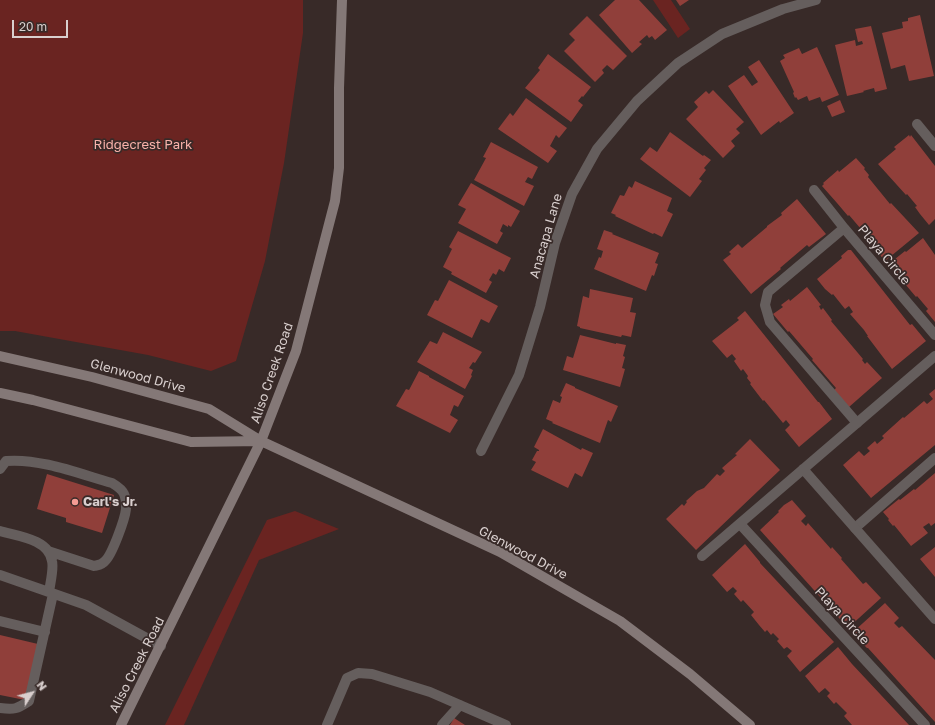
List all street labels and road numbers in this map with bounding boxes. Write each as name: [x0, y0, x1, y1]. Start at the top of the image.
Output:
street label: Anacapa Lane: [526, 192, 566, 280]
street label: Playa Circle: [855, 222, 913, 288]
street label: Aliso Creek Road: [247, 321, 297, 425]
street label: Glenwood Drive: [89, 356, 187, 396]
street label: Glenwood Drive: [476, 523, 570, 583]
street label: Playa Circle: [811, 584, 873, 648]
street label: Aliso Creek Road: [106, 615, 168, 715]

